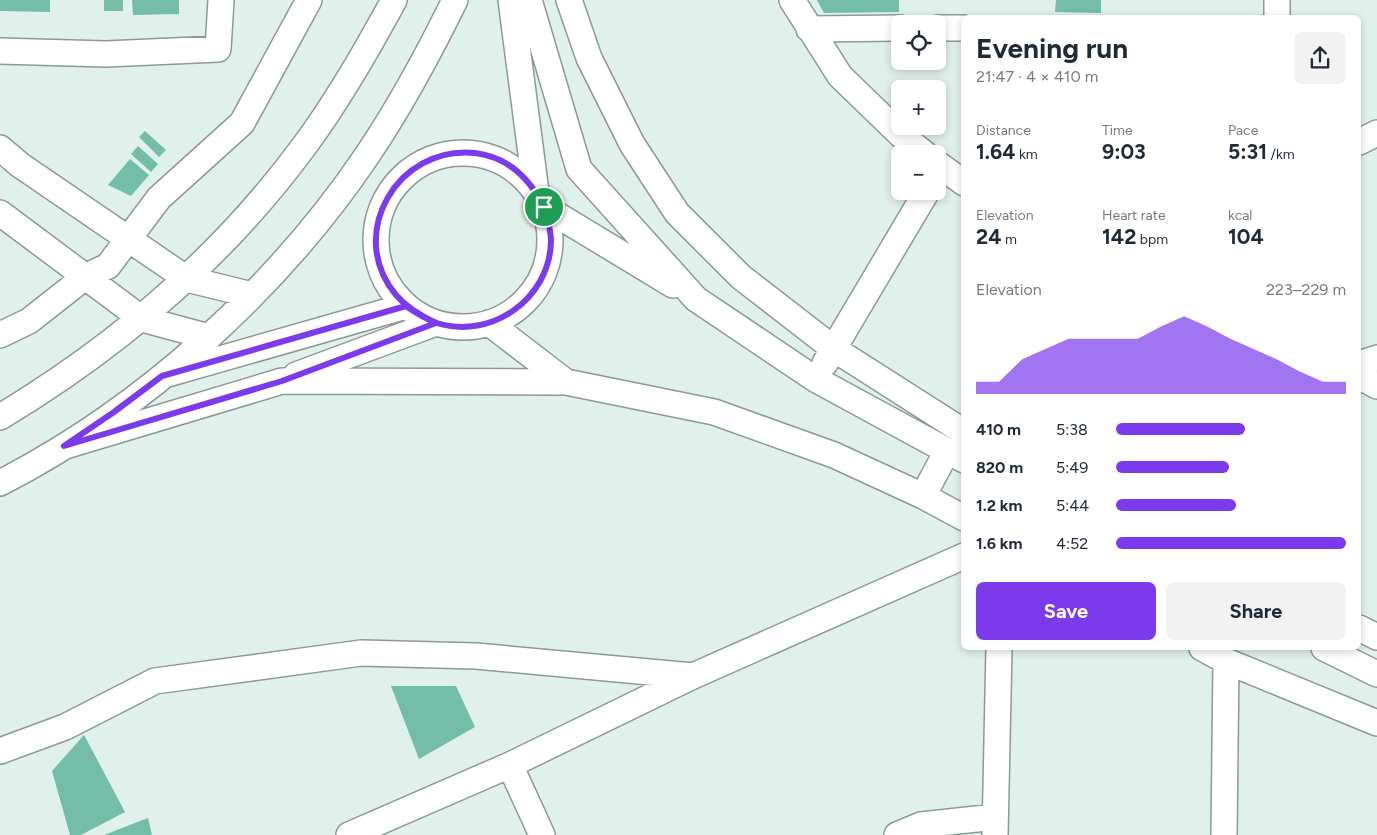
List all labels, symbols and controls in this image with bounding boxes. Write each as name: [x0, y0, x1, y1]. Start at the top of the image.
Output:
map controls: [891, 15, 946, 200]
button: locate: [891, 15, 946, 70]
text: Evening run: [976, 31, 1128, 65]
button: share: [1294, 32, 1346, 84]
text: 21:47 · 4 × 410 m: [976, 67, 1098, 86]
button: +: [891, 80, 946, 135]
text: Distance: [976, 122, 1031, 139]
text: Time: [1102, 122, 1133, 139]
text: Pace: [1228, 122, 1258, 139]
text: 1.64: [976, 139, 1016, 164]
text: 9:03: [1102, 139, 1146, 164]
text: 5:31: [1228, 139, 1267, 164]
button: −: [891, 145, 946, 200]
text: km: [1016, 146, 1038, 163]
text: /km: [1267, 146, 1295, 163]
pin: [523, 186, 565, 228]
icon: arrive: [530, 193, 558, 221]
text: Elevation: [976, 207, 1034, 224]
text: Heart rate: [1102, 207, 1166, 224]
text: kcal: [1228, 207, 1252, 224]
text: 24: [976, 224, 1001, 249]
text: 142: [1102, 224, 1136, 249]
text: 104: [1228, 224, 1264, 249]
text: m: [1001, 231, 1017, 248]
text: bpm: [1136, 231, 1168, 248]
text: Elevation: [976, 280, 1042, 299]
text: 223–229 m: [1266, 280, 1346, 299]
text: 410 m: [976, 420, 1021, 439]
text: 5:38: [1056, 420, 1088, 439]
text: 820 m: [976, 458, 1023, 477]
text: 5:49: [1056, 458, 1088, 477]
text: 1.2 km: [976, 496, 1022, 515]
text: 5:44: [1056, 496, 1089, 515]
text: 1.6 km: [976, 534, 1022, 553]
text: 4:52: [1056, 534, 1088, 553]
button: Save: [976, 582, 1156, 640]
button: Share: [1166, 582, 1346, 640]

